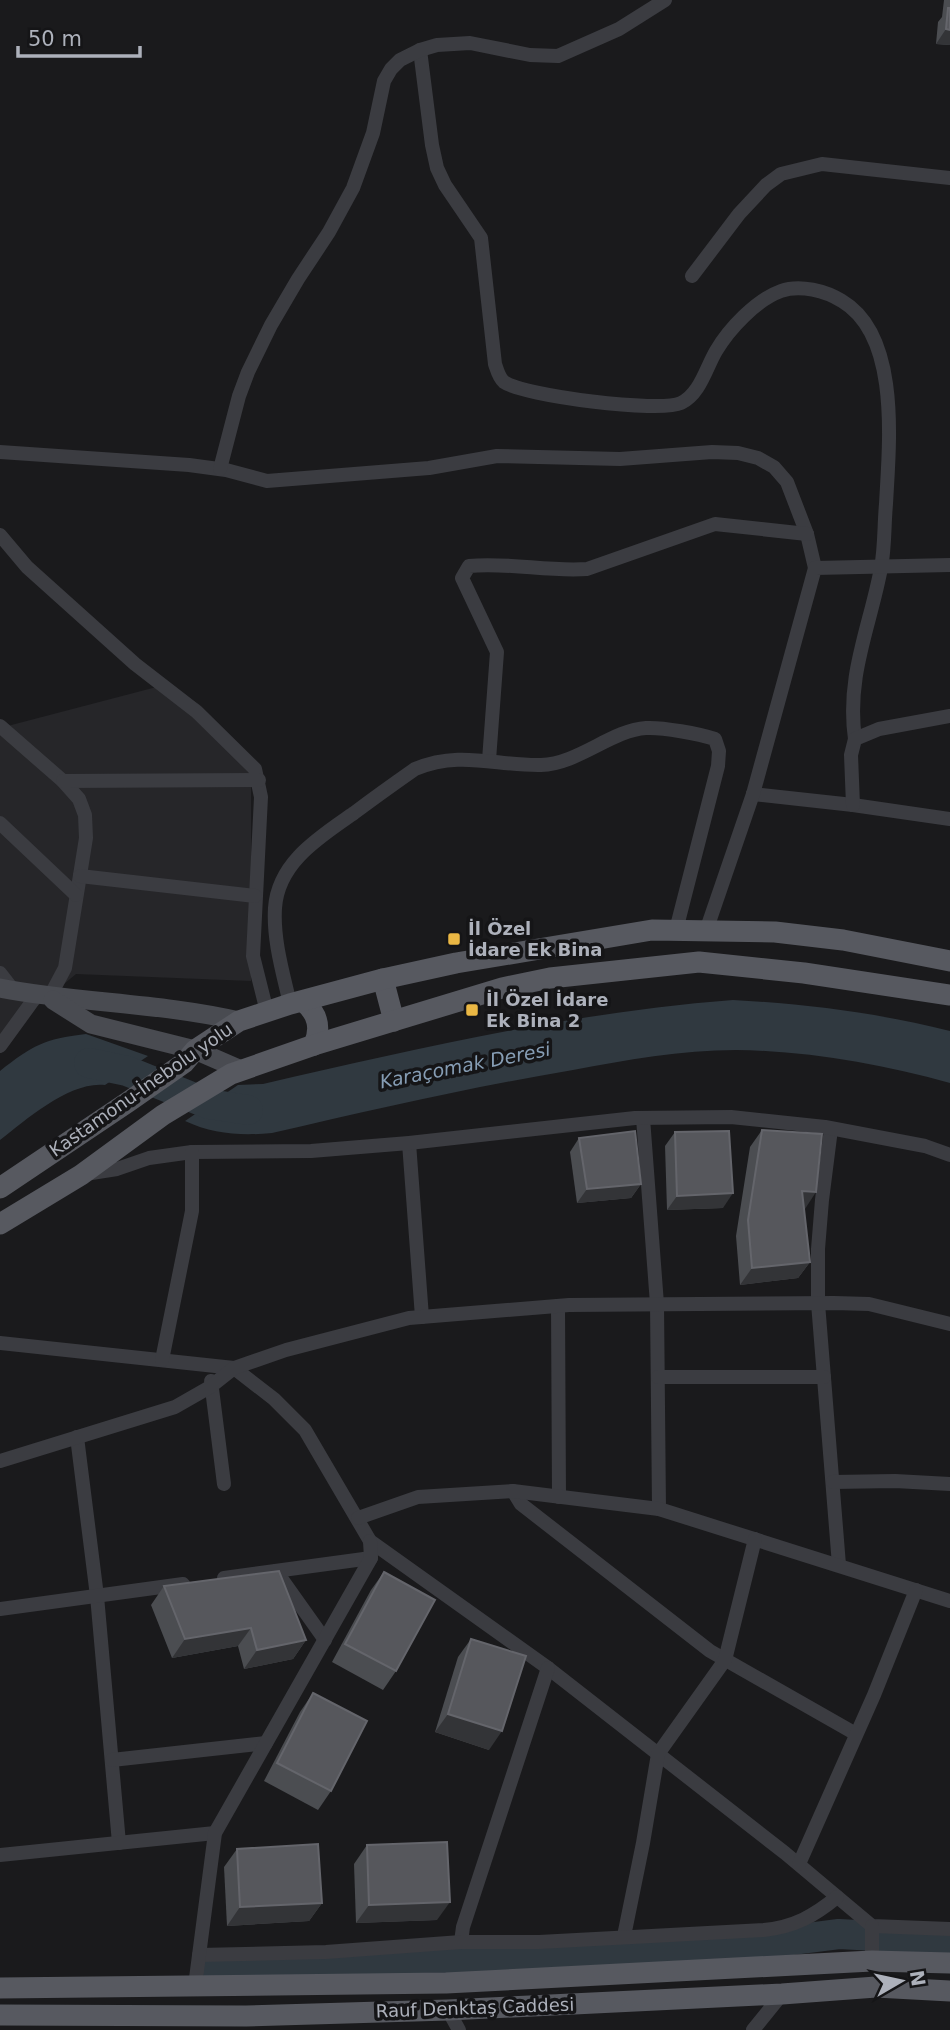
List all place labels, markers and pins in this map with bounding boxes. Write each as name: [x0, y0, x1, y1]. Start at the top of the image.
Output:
place label: İl Özel İdare Ek Bina: [468, 918, 602, 960]
marker: İl Özel İdare Ek Bina: [446, 931, 462, 947]
place label: İl Özel İdare Ek Bina 2: [486, 989, 608, 1031]
marker: İl Özel İdare Ek Bina 2: [464, 1002, 480, 1018]

